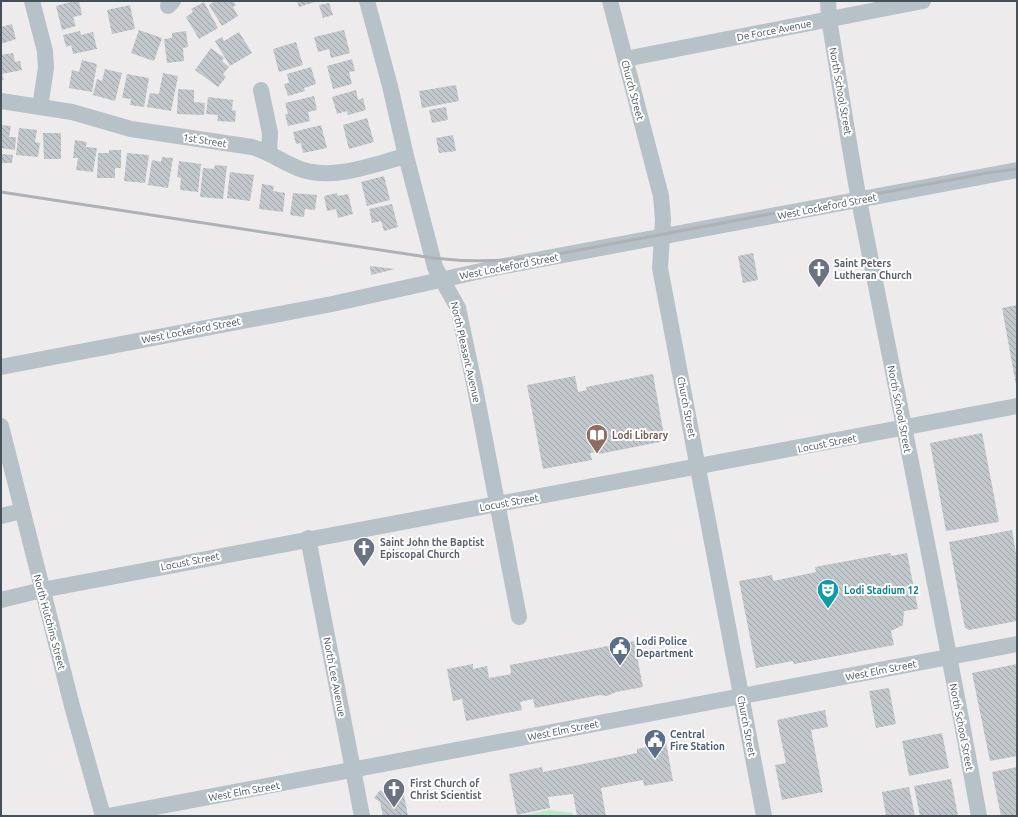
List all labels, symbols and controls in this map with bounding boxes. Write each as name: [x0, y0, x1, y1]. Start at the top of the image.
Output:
street label: De Force Avenue: [736, 18, 812, 43]
street label: North School Street: [827, 46, 854, 136]
street label: Church Street: [619, 59, 646, 122]
street label: 1st Street: [182, 132, 228, 149]
street label: West Lockeford Street: [777, 191, 878, 221]
street label: West Lockeford Street: [459, 251, 560, 281]
church icon: Saint Peters Lutheran Church: [806, 256, 832, 289]
place label: Saint Peters Lutheran Church: [834, 258, 912, 281]
street label: North Pleasant Avenue: [449, 301, 482, 404]
street label: West Lockeford Street: [141, 315, 242, 345]
street label: North School Street: [886, 364, 913, 454]
street label: Church Street: [675, 376, 698, 439]
library icon: Lodi Library: [584, 422, 610, 455]
place label: Lodi Library: [612, 430, 669, 441]
street label: Locust Street: [797, 432, 858, 455]
street label: Locust Street: [479, 492, 540, 513]
church icon: Saint John the Baptist Episcopal Church: [351, 535, 377, 568]
place label: Saint John the Baptist Episcopal Church: [380, 537, 485, 560]
street label: Locust Street: [160, 550, 221, 573]
street label: North Hutchins Street: [31, 573, 68, 671]
theatre icon: Lodi Stadium 12: [815, 577, 841, 610]
place label: Lodi Stadium 12: [844, 585, 919, 596]
public building icon: Lodi Police Department: [607, 634, 633, 667]
street label: North Lee Avenue: [321, 636, 348, 718]
place label: Lodi Police Department: [636, 636, 694, 659]
street label: West Elm Street: [845, 658, 918, 683]
street label: North School Street: [948, 682, 975, 772]
street label: Church Street: [735, 695, 758, 758]
street label: West Elm Street: [527, 718, 600, 743]
public building icon: Central Fire Station: [642, 727, 668, 760]
place label: Central Fire Station: [670, 729, 725, 752]
church icon: First Church of Christ Scientist: [381, 776, 407, 809]
place label: First Church of Christ Scientist: [410, 778, 482, 801]
street label: West Elm Street: [208, 780, 281, 803]

